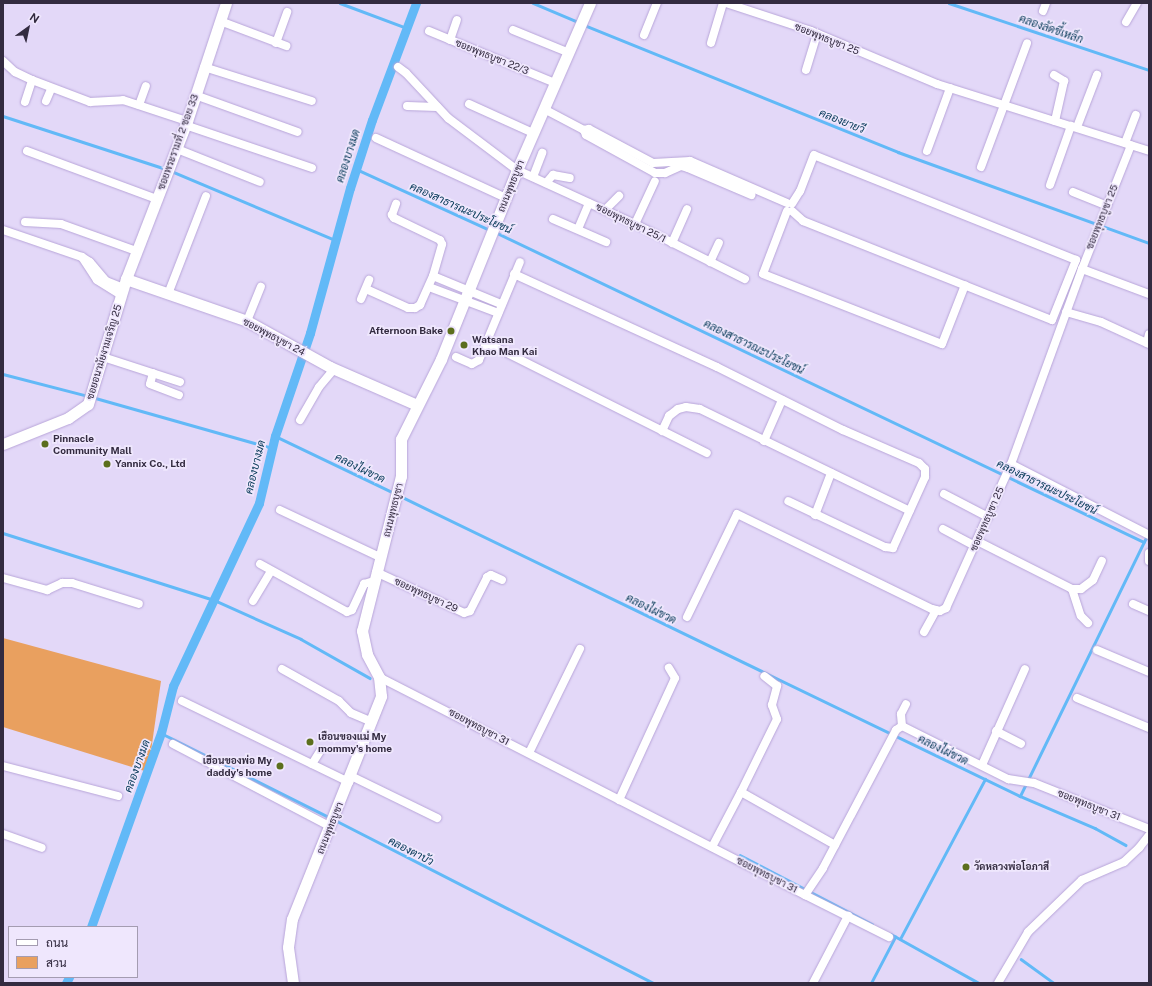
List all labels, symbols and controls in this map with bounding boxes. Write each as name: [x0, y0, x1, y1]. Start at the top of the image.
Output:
north arrow: [8, 8, 48, 48]
text: N: [28, 11, 41, 25]
water label: คลองลัดขี้เหล็ก: [1017, 12, 1085, 46]
street label: ซอยพุทธบูชา 25: [793, 20, 861, 58]
street label: ซอยพุทธบูชา 22/3: [453, 37, 531, 77]
street label: ซอยพระรามที่ 2 ซอย 33: [155, 92, 201, 192]
water label: คลองยายวี: [817, 106, 867, 136]
water label: คลองบางมด: [333, 128, 363, 184]
street label: ถนนพุทธบูชา: [495, 158, 527, 214]
water label: คลองสาธารณะประโยชน์: [408, 180, 514, 236]
street label: ซอยพุทธบูชา 25: [1083, 183, 1121, 251]
street label: ซอยพุทธบูชา 25/1: [594, 201, 668, 245]
street label: ซอยอนามัยงามเจริญ 25: [84, 303, 124, 401]
street label: ซอยพุทธบูชา 24: [241, 316, 307, 358]
water label: คลองสาธารณะประโยชน์: [702, 317, 806, 377]
place label: Afternoon Bake: [369, 325, 443, 337]
marker: Afternoon Bake: [446, 326, 456, 336]
place label: Watsana Khao Man Kai: [472, 333, 537, 356]
marker: Watsana Khao Man Kai: [459, 340, 469, 350]
place label: Pinnacle Community Mall: [53, 432, 132, 456]
marker: Pinnacle Community Mall: [40, 439, 50, 449]
water label: คลองบางมด: [242, 439, 268, 495]
water label: คลองไผ่ขวด: [333, 450, 387, 486]
water label: คลองสาธารณะประโยชน์: [995, 457, 1099, 517]
place label: Yannix Co., Ltd: [115, 458, 186, 470]
marker: Yannix Co., Ltd: [102, 459, 112, 469]
street label: ถนนพุทธบูชา: [381, 482, 405, 538]
street label: ซอยพุทธบูชา 25: [967, 485, 1007, 553]
street label: ซอยพุทธบูชา 29: [392, 575, 460, 615]
water label: คลองไผ่ขวด: [624, 591, 678, 627]
street label: ซอยพุทธบูชา 31: [447, 706, 511, 748]
place label: เฮือนของแม่ My mommy's home: [318, 730, 392, 754]
water label: คลองไผ่ขวด: [916, 732, 970, 768]
marker: เฮือนของแม่ My mommy's home: [305, 737, 315, 747]
water label: คลองบางมด: [121, 738, 153, 794]
place label: เฮือนของพ่อ My daddy's home: [203, 754, 272, 778]
marker: เฮือนของพ่อ My daddy's home: [275, 761, 285, 771]
street label: ซอยพุทธบูชา 31: [1056, 787, 1122, 823]
street label: ถนนพุทธบูชา: [314, 800, 346, 856]
water label: คลองตาบัว: [386, 834, 436, 868]
street label: ซอยพุทธบูชา 31: [734, 854, 800, 896]
place label: วัดหลวงพ่อโอภาสี: [974, 861, 1049, 873]
marker: วัดหลวงพ่อโอภาสี: [961, 862, 971, 872]
legend: [8, 926, 138, 978]
text: ถนน: [46, 936, 68, 950]
text: สวน: [46, 956, 67, 970]

